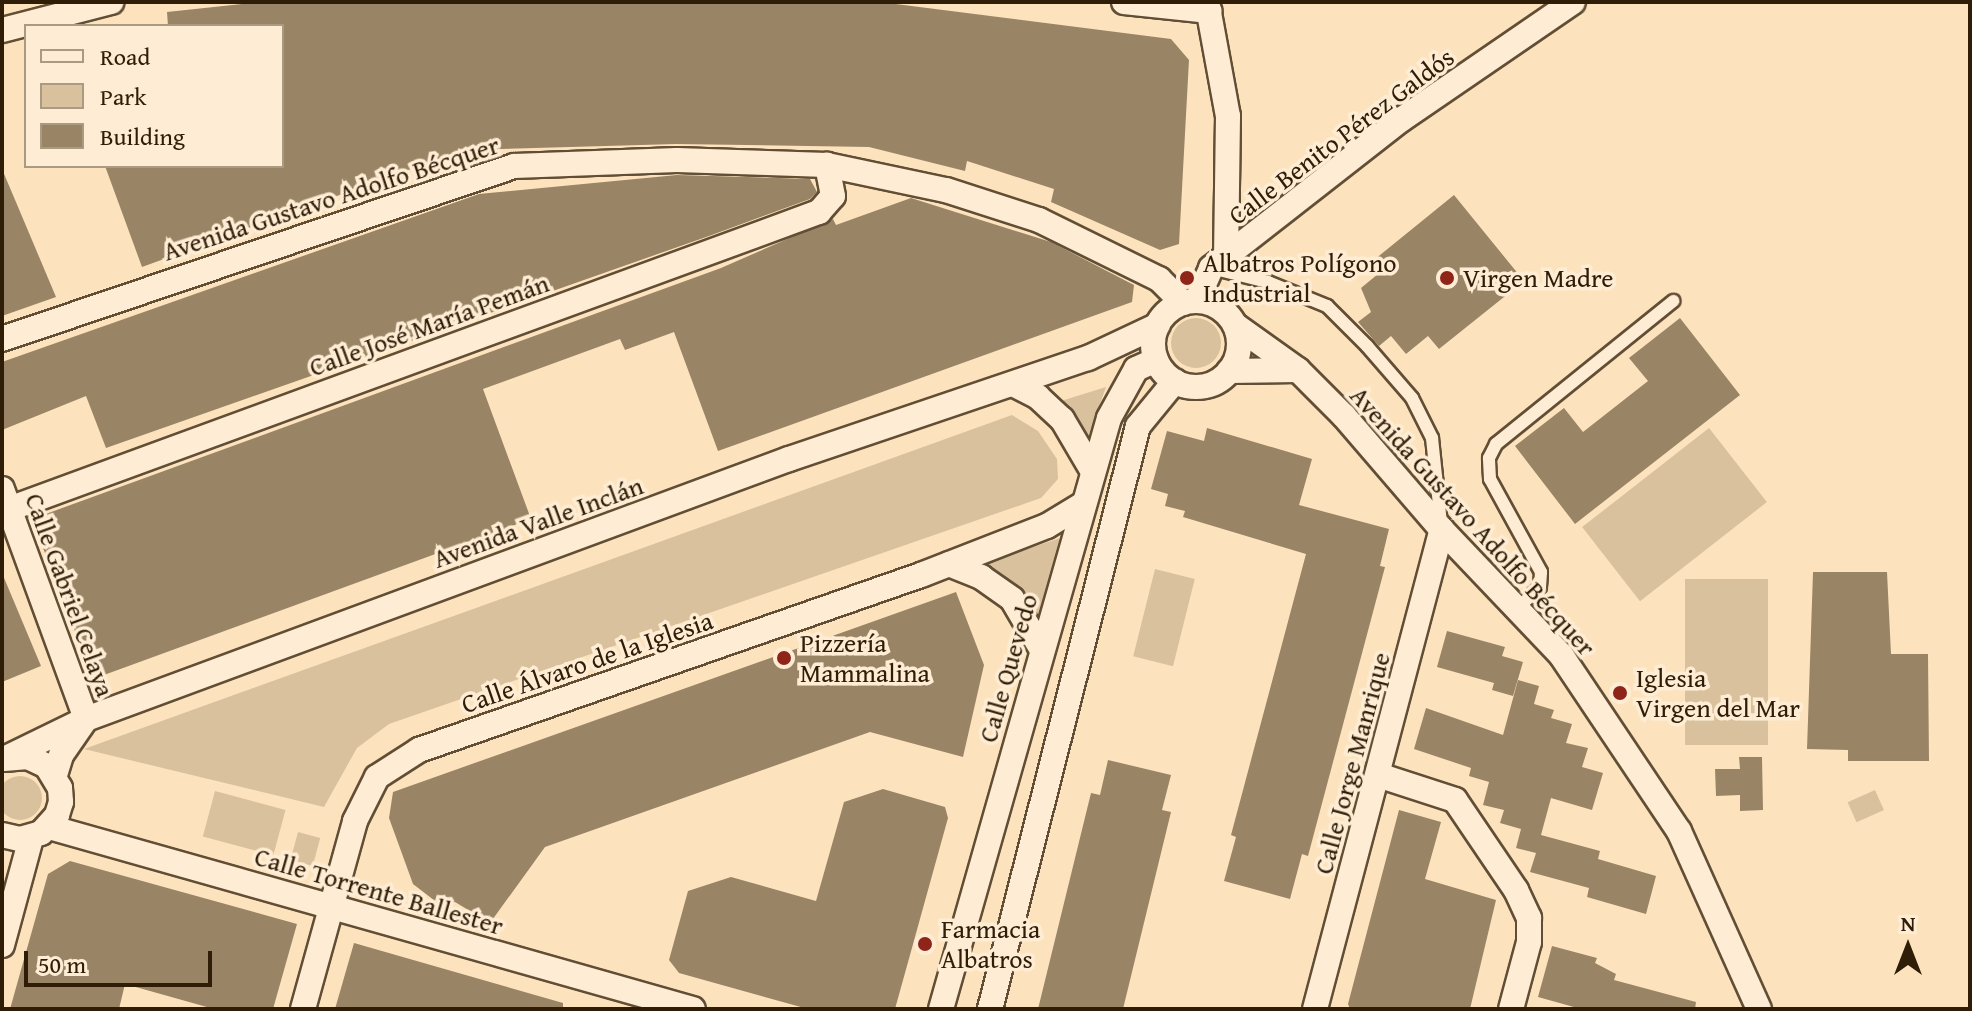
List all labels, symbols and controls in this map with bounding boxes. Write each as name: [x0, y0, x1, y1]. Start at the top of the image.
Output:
legend: [24, 24, 284, 168]
text: Road: [100, 39, 150, 74]
street label: Calle Benito Pérez Galdós: [1222, 41, 1460, 231]
text: Park: [100, 79, 146, 114]
text: Building: [100, 119, 185, 154]
street label: Avenida Gustavo Adolfo Bécquer: [159, 129, 503, 267]
place label: Albatros Polígono Industrial: [1203, 247, 1397, 308]
place label: Virgen Madre: [1463, 262, 1614, 294]
street label: Calle José María Pemán: [305, 267, 553, 383]
marker: Albatros Polígono Industrial: [1178, 269, 1196, 287]
marker: Virgen Madre: [1438, 269, 1456, 287]
street label: Avenida Gustavo Adolfo Bécquer: [1344, 380, 1602, 662]
street label: Avenida Valle Inclán: [429, 470, 647, 574]
street label: Calle Gabriel Celaya: [19, 489, 121, 701]
street label: Calle Quevedo: [972, 590, 1044, 746]
street label: Calle Álvaro de la Iglesia: [457, 604, 717, 720]
place label: Pizzería Mammalina: [800, 627, 930, 688]
marker: Pizzería Mammalina: [775, 649, 793, 667]
street label: Calle Jorge Manrique: [1307, 649, 1397, 877]
place label: Iglesia Virgen del Mar: [1636, 662, 1800, 724]
marker: Iglesia Virgen del Mar: [1611, 684, 1629, 702]
street label: Calle Torrente Ballester: [251, 841, 507, 941]
north arrow: [1868, 907, 1948, 987]
text: N: [1901, 907, 1915, 939]
place label: Farmacia Albatros: [941, 913, 1040, 974]
scale bar: [28, 935, 216, 985]
marker: Farmacia Albatros: [916, 935, 934, 953]
text: 50 m: [38, 947, 86, 982]

